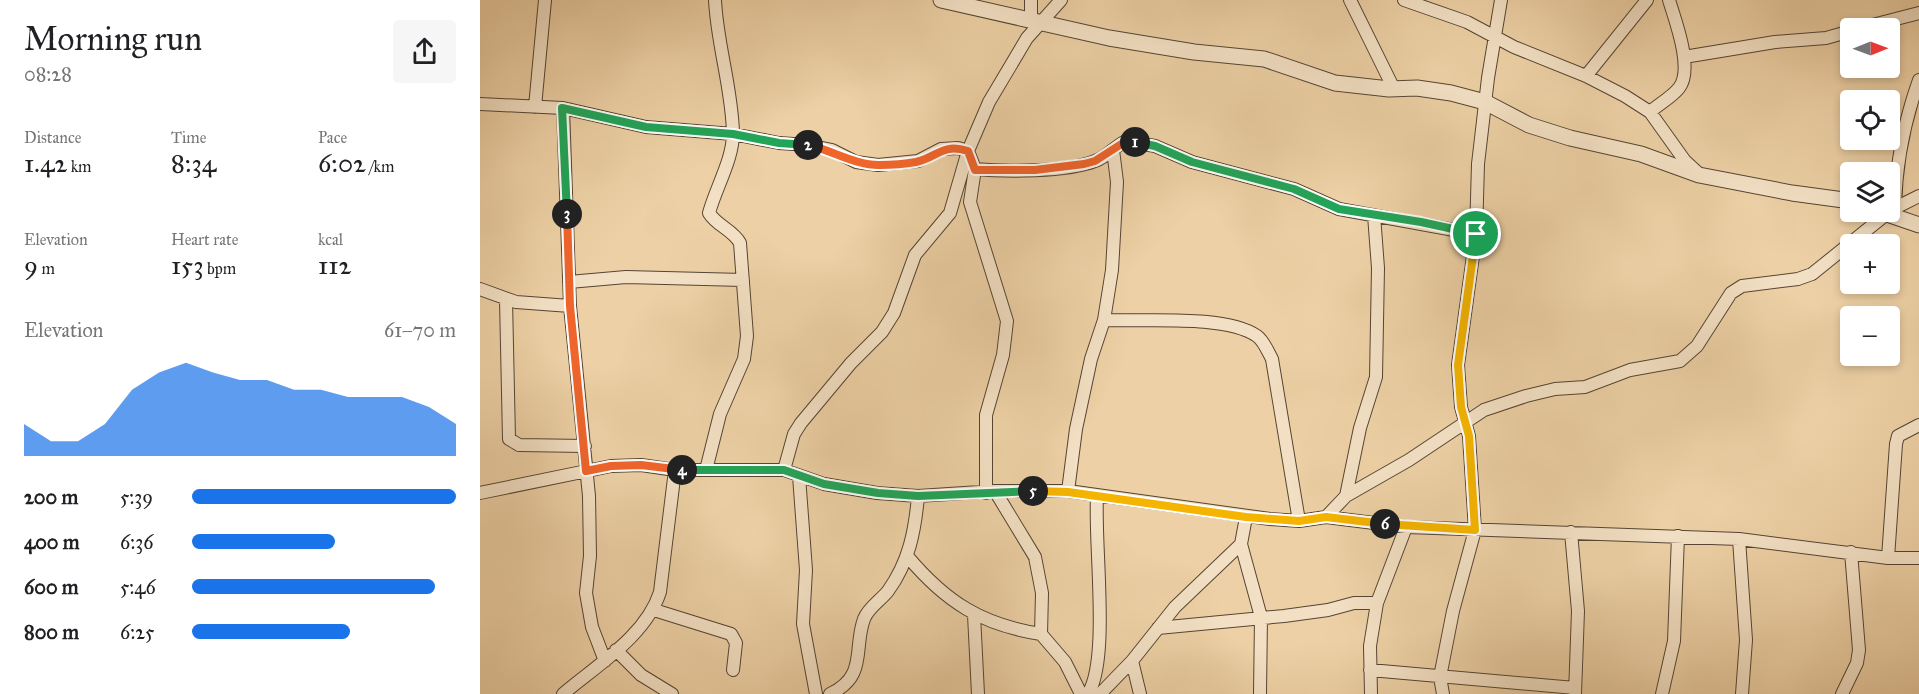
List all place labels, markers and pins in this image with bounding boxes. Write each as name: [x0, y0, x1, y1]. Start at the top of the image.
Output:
pin: 1: [1120, 127, 1150, 157]
pin: 2: [793, 130, 823, 160]
pin: 3: [552, 199, 582, 229]
pin: [1450, 208, 1501, 259]
pin: 4: [667, 455, 697, 485]
pin: 5: [1018, 476, 1048, 506]
pin: 6: [1370, 509, 1400, 539]

